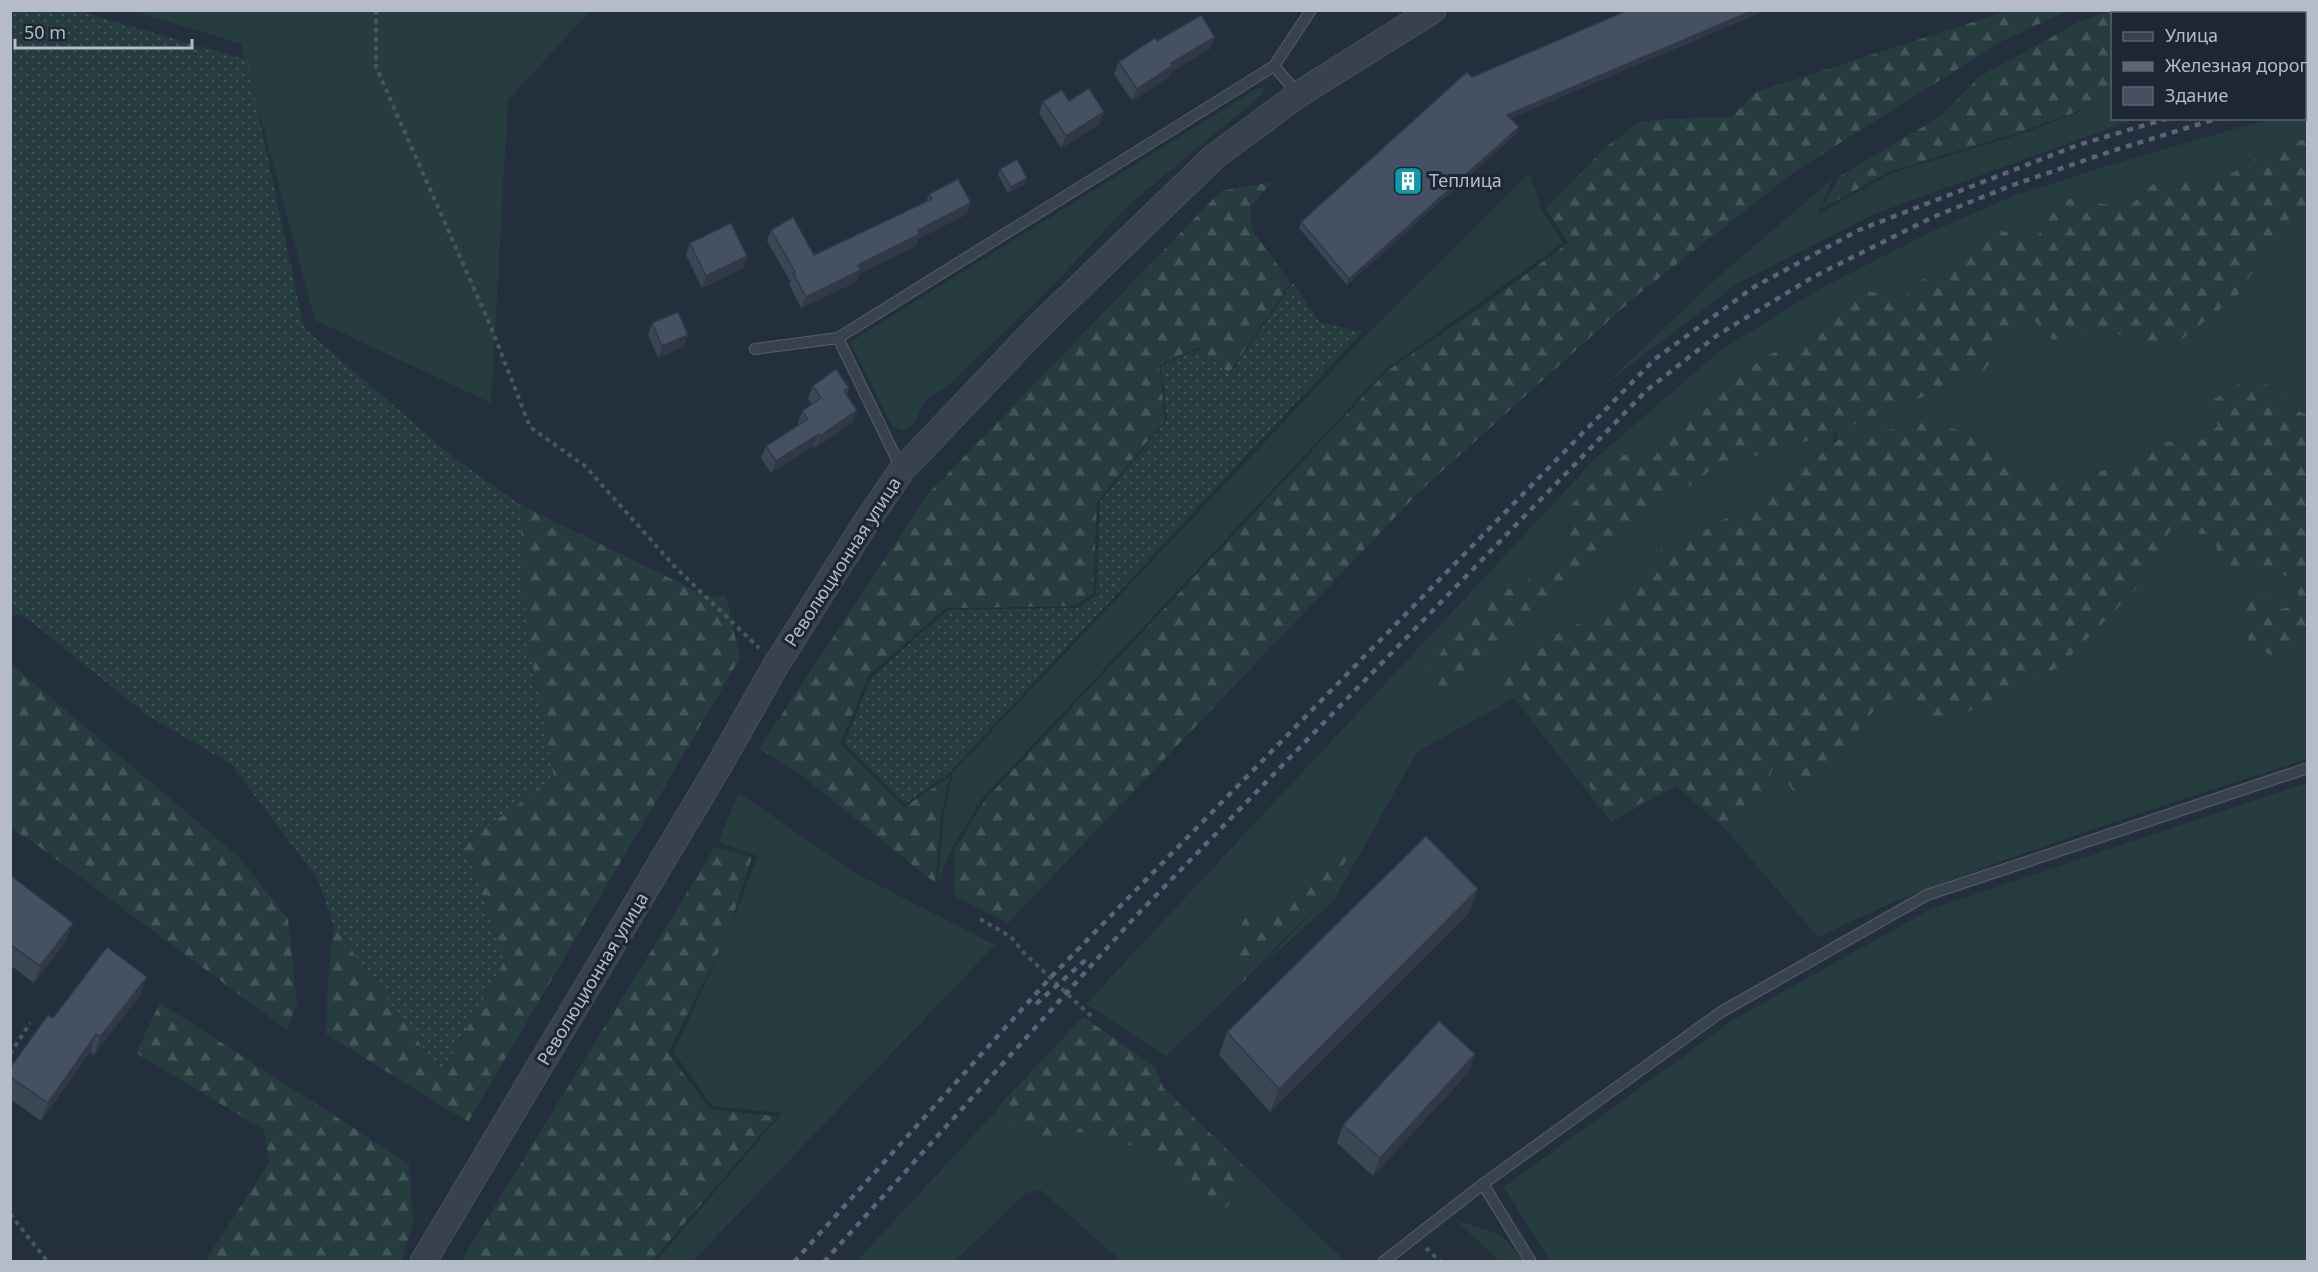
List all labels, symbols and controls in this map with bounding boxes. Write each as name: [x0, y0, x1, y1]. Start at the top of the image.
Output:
scale bar: [15, 12, 192, 50]
legend: [2111, 12, 2306, 120]
text: 50 m: [24, 20, 66, 44]
text: Улица: [2165, 23, 2218, 47]
text: Железная дорога: [2165, 53, 2317, 77]
text: Здание: [2165, 83, 2229, 107]
building icon: Теплица: [1392, 165, 1424, 197]
place label: Теплица: [1429, 168, 1502, 192]
street label: Революционная улица: [778, 472, 906, 651]
street label: Революционная улица: [531, 888, 653, 1069]

